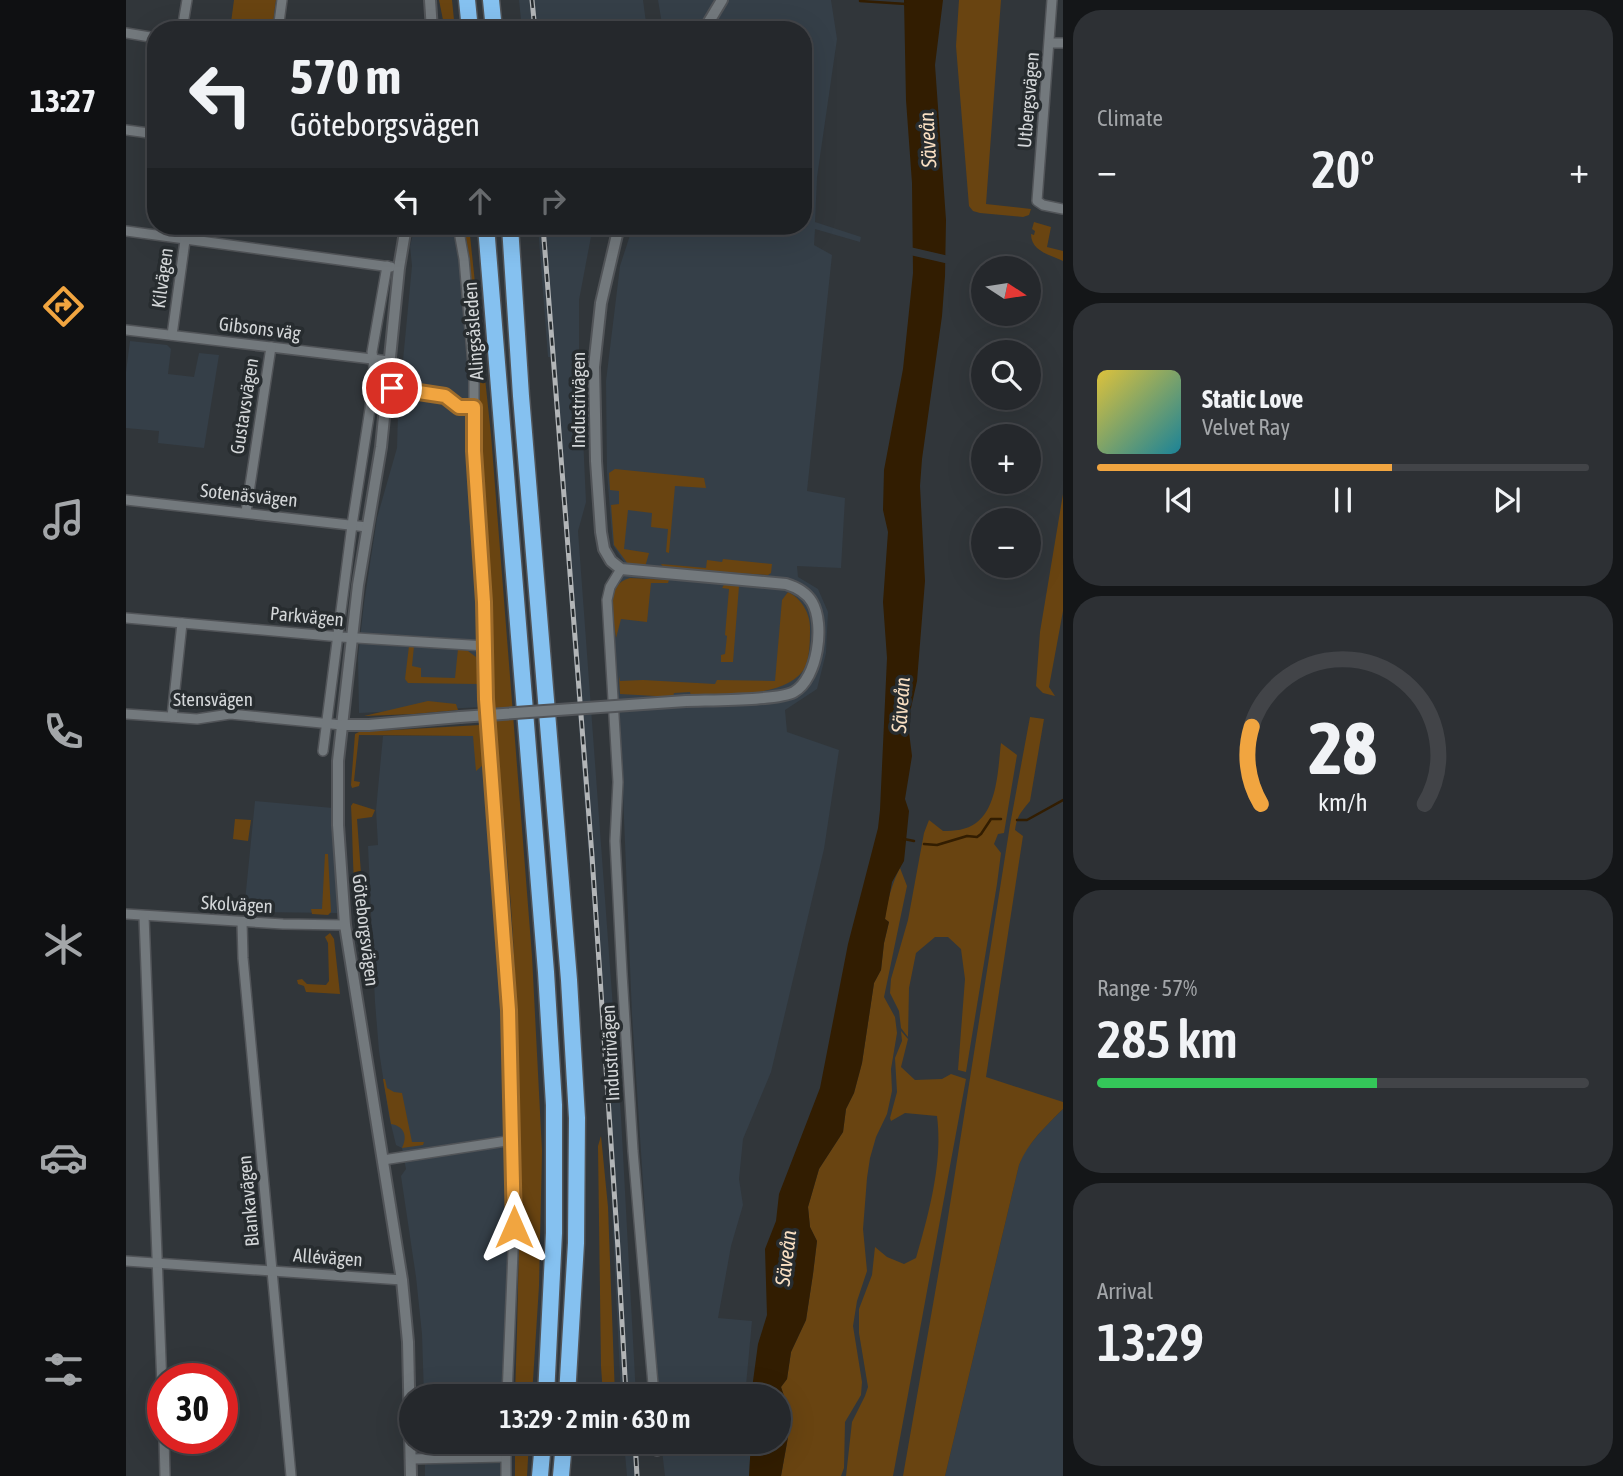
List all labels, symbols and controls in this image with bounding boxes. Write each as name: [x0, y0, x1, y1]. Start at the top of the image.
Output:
text: 570 m: [290, 48, 401, 104]
icon: left: [175, 49, 266, 140]
street label: Utbergsvägen: [1013, 51, 1043, 149]
text: 13:27: [30, 82, 96, 119]
text: Climate: [1097, 105, 1163, 131]
text: Göteborgsvägen: [290, 106, 480, 143]
water label: Säveån: [914, 111, 941, 170]
text: 20°: [1311, 139, 1375, 199]
text: −: [1097, 148, 1117, 191]
text: +: [1569, 148, 1589, 191]
icon: left: [388, 182, 426, 220]
icon: ahead: [461, 182, 499, 220]
icon: right: [534, 182, 572, 220]
street label: Kilvägen: [147, 246, 177, 310]
north arrow: [971, 256, 1041, 326]
map controls: [971, 256, 1041, 578]
street label: Alingsåsleden: [459, 281, 487, 381]
icon: directions: [39, 282, 88, 331]
street label: Gibsons väg: [218, 312, 303, 344]
button: search: [971, 340, 1041, 410]
street label: Industrivägen: [567, 352, 589, 448]
street label: Gustavsvägen: [226, 356, 262, 456]
pin: [362, 358, 422, 418]
icon: arrive: [373, 369, 411, 407]
text: Static Love: [1202, 384, 1303, 414]
text: Velvet Ray: [1202, 414, 1290, 440]
button: +: [971, 424, 1041, 494]
street label: Sotenäsvägen: [199, 479, 299, 511]
icon: previous: [1160, 481, 1198, 519]
icon: pause: [1324, 481, 1362, 519]
icon: next: [1488, 481, 1526, 519]
icon: music: [39, 495, 88, 544]
button: −: [971, 508, 1041, 578]
street label: Parkvägen: [269, 602, 345, 630]
water label: Säveån: [886, 676, 914, 735]
street label: Stensvägen: [173, 688, 253, 710]
text: 28: [1309, 706, 1377, 789]
icon: phone: [39, 707, 88, 756]
text: km/h: [1318, 788, 1368, 816]
street label: Göteborgsvägen: [348, 873, 384, 987]
street label: Skolvägen: [201, 891, 273, 917]
icon: climate: [39, 920, 88, 969]
text: Range · 57%: [1097, 975, 1197, 1001]
street label: Industrivägen: [596, 1004, 624, 1102]
text: 285 km: [1097, 1009, 1238, 1069]
icon: car: [39, 1133, 88, 1182]
street label: Blankavägen: [233, 1155, 263, 1247]
position arrow: [477, 1190, 551, 1264]
water label: Säveån: [770, 1229, 800, 1288]
street label: Allévägen: [292, 1244, 364, 1270]
text: Arrival: [1097, 1278, 1153, 1304]
text: 13:29: [1097, 1312, 1204, 1372]
icon: filters: [39, 1345, 88, 1394]
speed limit sign: 30: [147, 1363, 238, 1454]
text: 13:29 · 2 min · 630 m: [500, 1404, 690, 1434]

